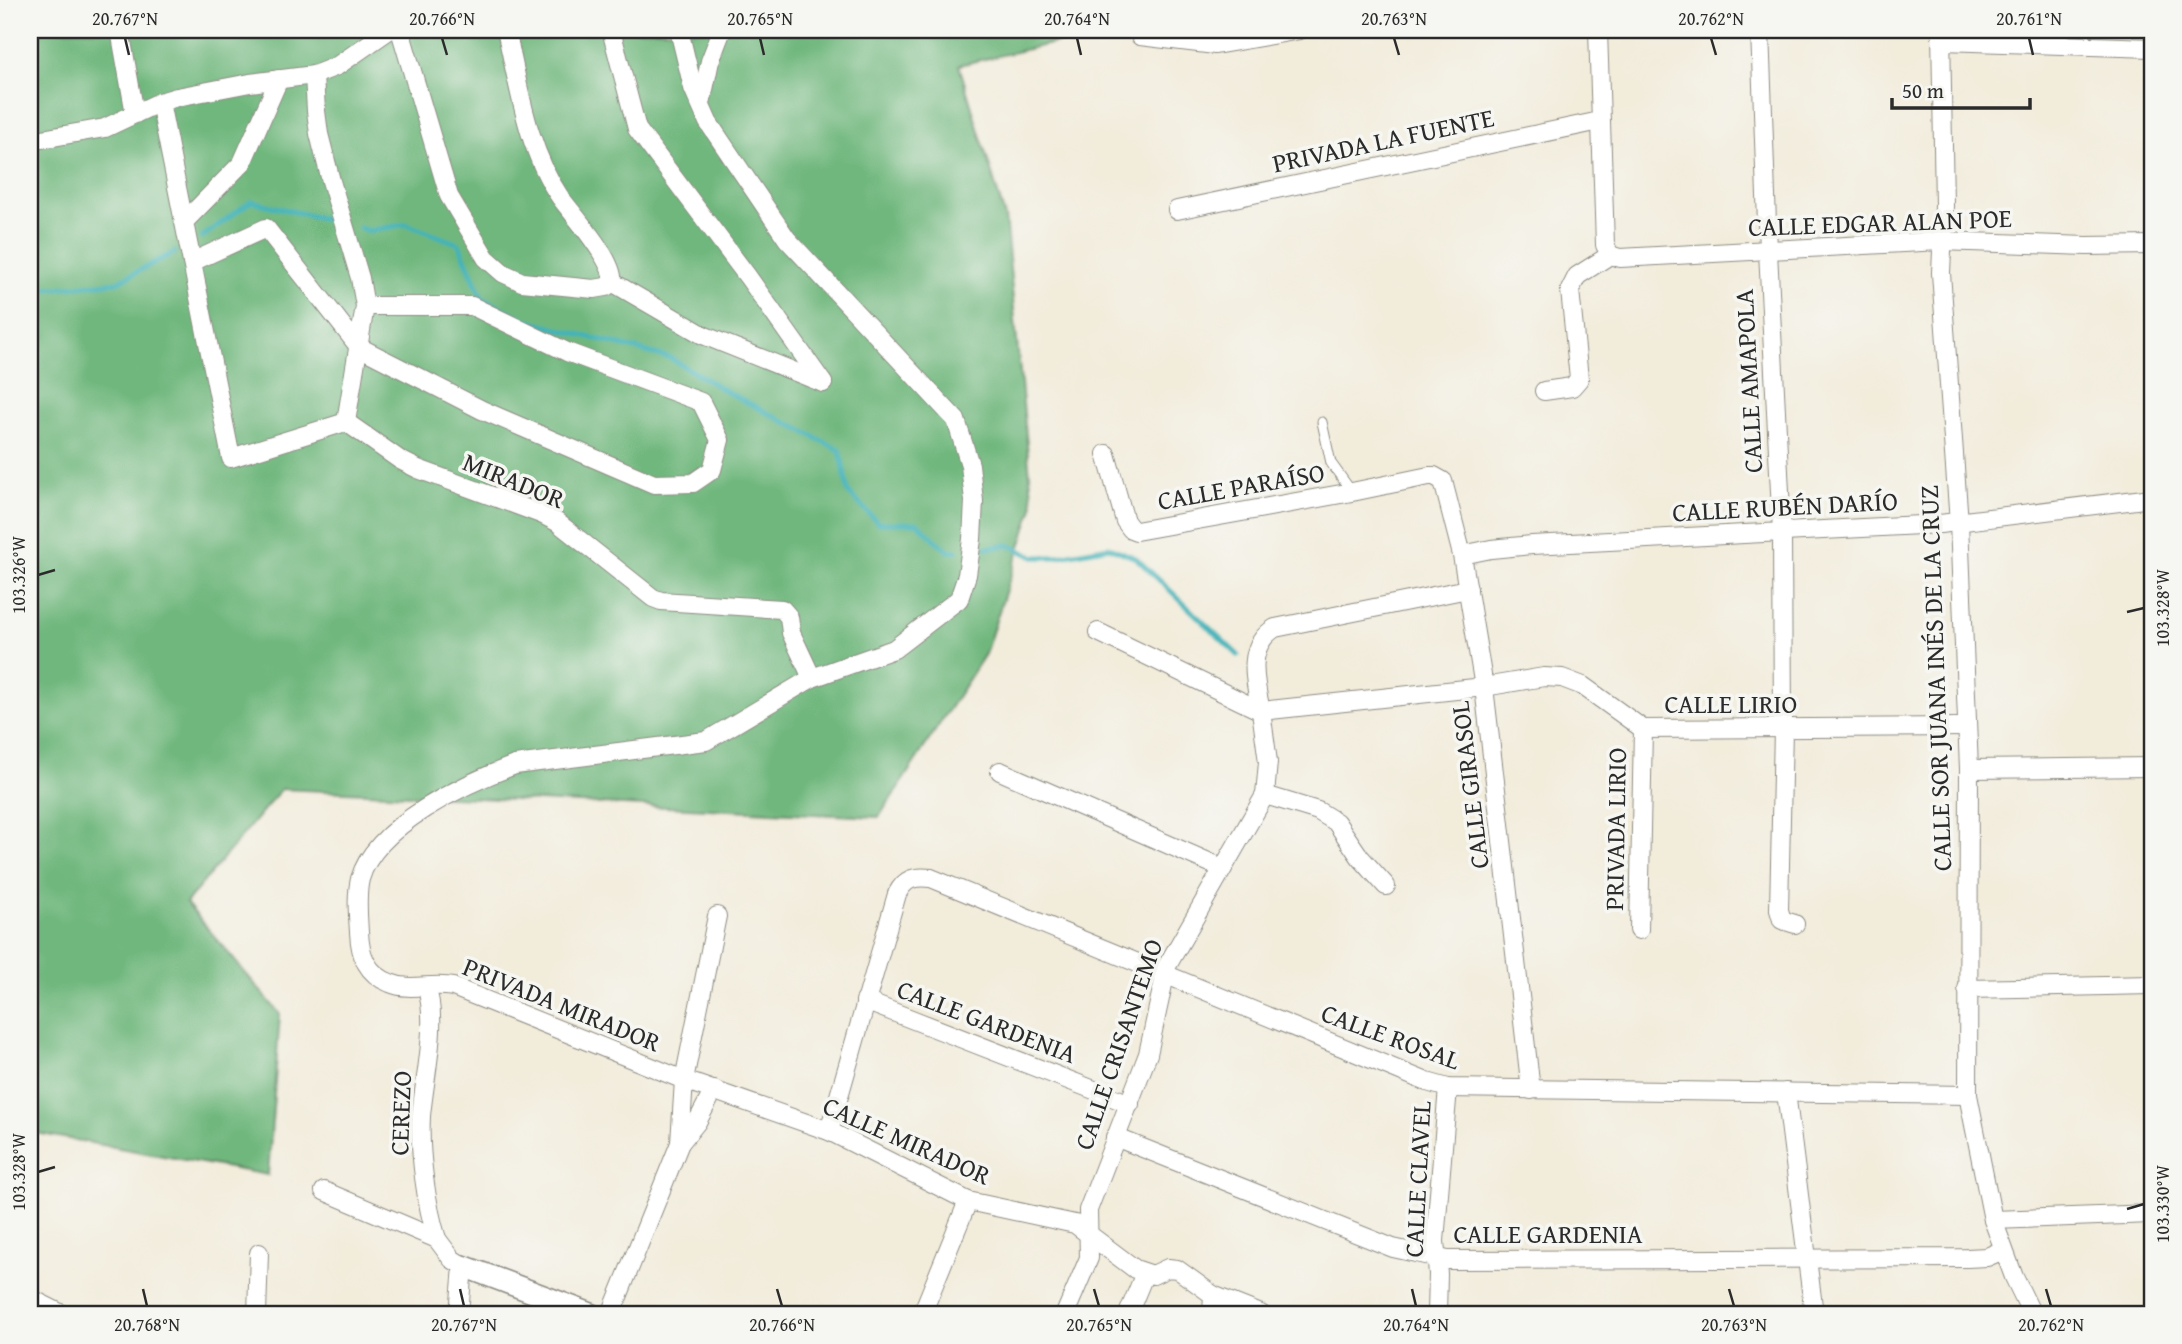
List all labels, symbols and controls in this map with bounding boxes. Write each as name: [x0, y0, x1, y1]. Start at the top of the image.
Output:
text: 20.767°N: [92, 5, 158, 32]
text: 20.766°N: [409, 5, 475, 32]
text: 20.765°N: [727, 5, 793, 32]
text: 20.764°N: [1044, 5, 1110, 32]
text: 20.763°N: [1361, 5, 1427, 32]
text: 20.762°N: [1678, 5, 1744, 32]
text: 20.761°N: [1996, 5, 2062, 32]
scale bar: [1892, 66, 2030, 110]
text: 50 m: [1902, 75, 1944, 106]
street label: PRIVADA LA FUENTE: [1269, 97, 1497, 183]
street label: CALLE EDGAR ALAN POE: [1747, 198, 2013, 246]
street label: CALLE AMAPOLA: [1724, 288, 1772, 474]
street label: MIRADOR: [457, 442, 571, 518]
street label: CALLE PARAÍSO: [1154, 452, 1328, 520]
street label: CALLE RUBÉN DARÍO: [1671, 481, 1899, 531]
street label: CALLE SOR JUANA INÉS DE LA CRUZ: [1909, 484, 1961, 872]
text: 103.326°W: [5, 535, 32, 614]
text: 103.328°W: [2149, 568, 2176, 647]
street label: CALLE LIRIO: [1665, 684, 1797, 723]
street label: CALLE GIRASOL: [1439, 699, 1499, 871]
street label: PRIVADA LIRIO: [1594, 747, 1636, 911]
street label: CALLE CRISANTEMO: [1064, 933, 1172, 1155]
street label: PRIVADA MIRADOR: [457, 947, 667, 1061]
street label: CALLE GARDENIA: [892, 969, 1082, 1073]
street label: CALLE ROSAL: [1316, 993, 1466, 1079]
street label: CEREZO: [379, 1070, 421, 1156]
street label: CALLE MIRADOR: [817, 1086, 997, 1194]
street label: CALLE CLAVEL: [1393, 1099, 1441, 1258]
text: 103.328°W: [5, 1132, 32, 1211]
text: 103.330°W: [2149, 1164, 2176, 1243]
street label: CALLE GARDENIA: [1453, 1214, 1643, 1253]
text: 20.768°N: [114, 1311, 180, 1338]
text: 20.767°N: [431, 1311, 497, 1338]
text: 20.766°N: [749, 1311, 815, 1338]
text: 20.765°N: [1066, 1311, 1132, 1338]
text: 20.764°N: [1383, 1311, 1449, 1338]
text: 20.763°N: [1701, 1311, 1767, 1338]
text: 20.762°N: [2018, 1311, 2084, 1338]

